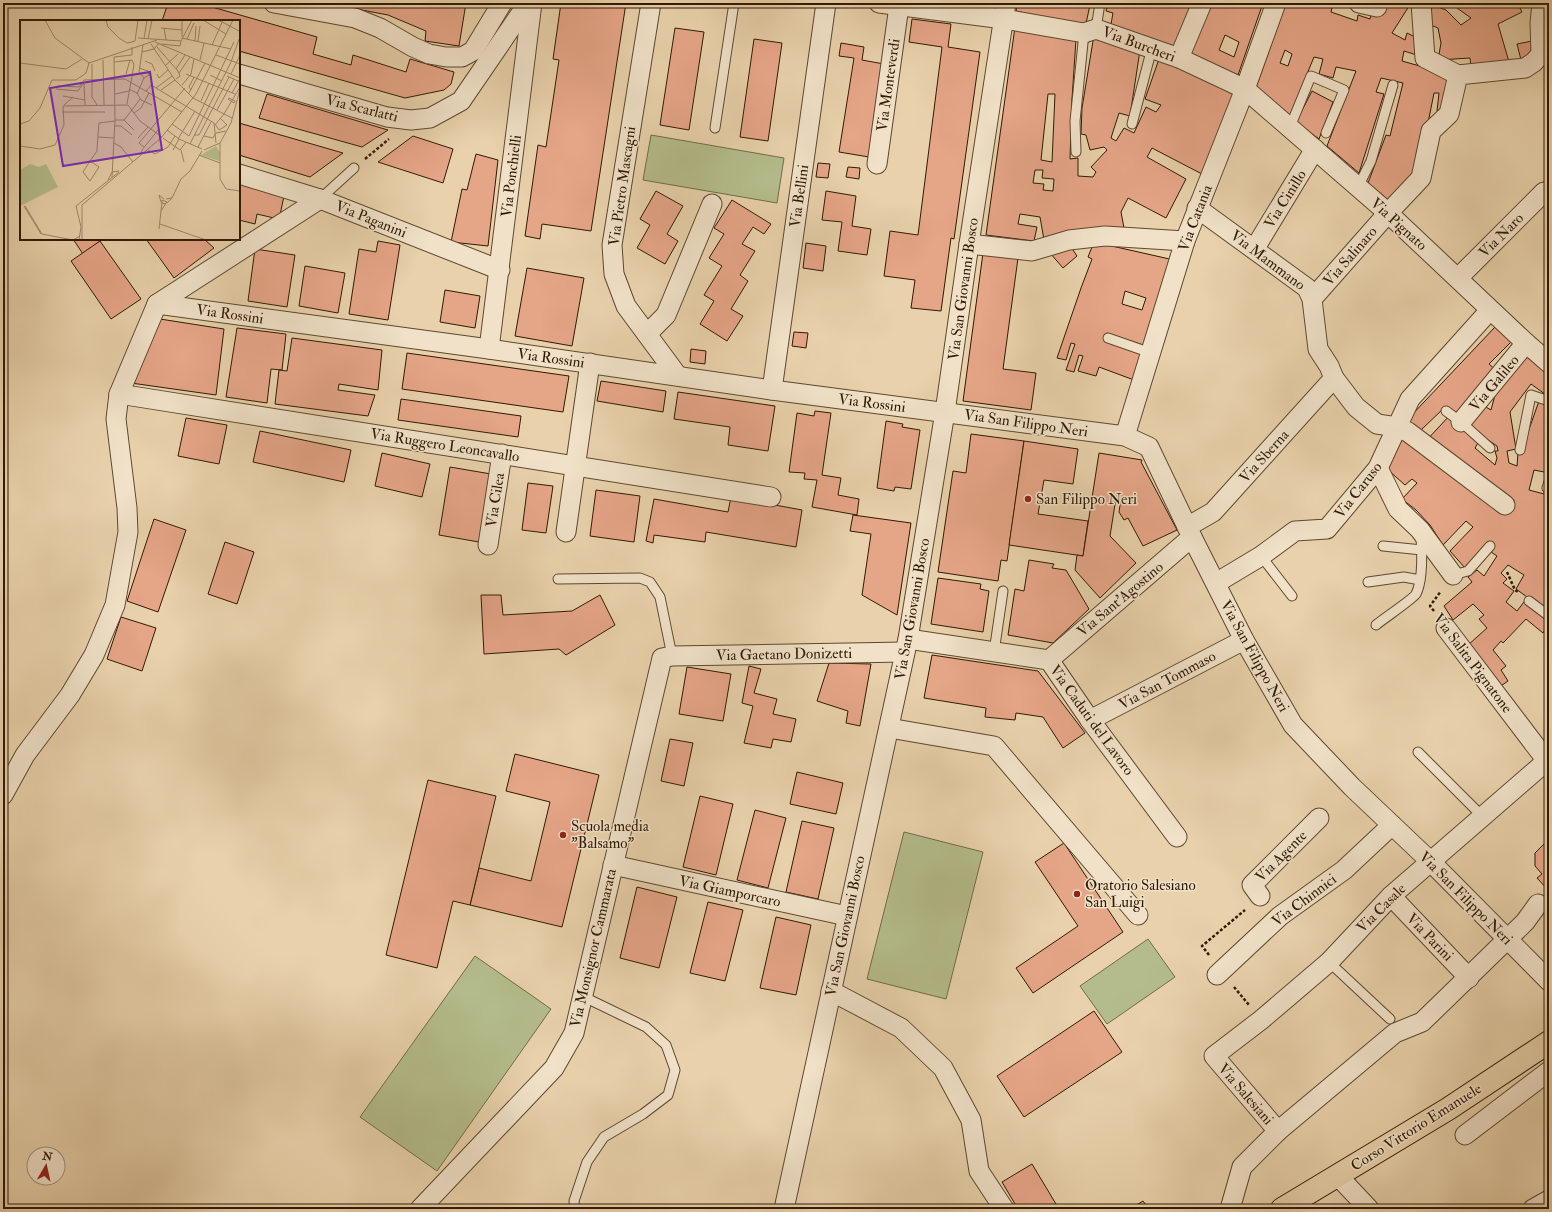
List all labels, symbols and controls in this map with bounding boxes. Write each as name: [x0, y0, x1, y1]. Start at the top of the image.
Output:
inset map: [20, 20, 240, 240]
street label: Via Burcheri: [1100, 22, 1178, 67]
street label: Via Monteverdi: [873, 37, 904, 133]
street label: Via Scarlatti: [324, 90, 400, 127]
street label: Via Pietro Mascagni: [605, 125, 640, 247]
street label: Via Ponchielli: [497, 134, 526, 218]
street label: Via Bellini: [786, 163, 813, 229]
street label: Via Cinillo: [1260, 167, 1311, 232]
street label: Via Catania: [1174, 181, 1217, 254]
street label: Via Pignato: [1366, 194, 1431, 255]
street label: Via Paganini: [332, 197, 409, 242]
street label: Via Naro: [1475, 209, 1528, 262]
street label: Via San Giovanni Bosco: [944, 217, 983, 361]
street label: Via Salinaro: [1319, 223, 1381, 290]
street label: Via Mammano: [1227, 226, 1309, 295]
street label: Via Rossini: [195, 300, 265, 329]
street label: Via Rossini: [516, 344, 586, 373]
street label: Via Galileo: [1465, 351, 1523, 415]
street label: Via Rossini: [837, 390, 907, 417]
street label: Via San Filippo Neri: [963, 405, 1089, 443]
street label: Via Ruggero Leoncavallo: [369, 424, 521, 467]
street label: Via Sberna: [1235, 425, 1294, 487]
street label: Via Caruso: [1330, 458, 1386, 522]
street label: Via Cilea: [482, 471, 509, 529]
place label: San Filippo Neri: [1036, 490, 1137, 510]
marker: San Filippo Neri: [1023, 494, 1033, 504]
street label: Via San Giovanni Bosco: [891, 537, 934, 681]
street label: Via Sant'Agostino: [1073, 558, 1167, 641]
street label: Via San Filippo Neri: [1215, 597, 1293, 716]
street label: Via Salita Pignatone: [1429, 610, 1516, 717]
street label: Via Gaetano Donizetti: [716, 644, 852, 665]
street label: Via San Tommaso: [1115, 647, 1219, 714]
street label: Via Caduti del Lavoro: [1045, 661, 1138, 779]
place label: Scuola media "Balsamo": [571, 817, 650, 853]
street label: Via Agente: [1251, 826, 1311, 886]
marker: Scuola media "Balsamo": [558, 830, 568, 840]
street label: Via San Filippo Neri: [1414, 847, 1517, 950]
street label: Via San Giovanni Bosco: [821, 854, 870, 998]
street label: Via Monsignor Cammarata: [566, 866, 621, 1029]
street label: Via Chinnici: [1268, 870, 1340, 931]
street label: Via Giamporcaro: [677, 871, 783, 913]
place label: Oratorio Salesiano San Luigi: [1085, 876, 1196, 912]
street label: Via Casale: [1353, 880, 1410, 937]
marker: Oratorio Salesiano San Luigi: [1072, 889, 1082, 899]
street label: Via Parini: [1402, 909, 1457, 965]
street label: Via Salesiani: [1214, 1060, 1278, 1129]
street label: Corso Vittorio Emanuele: [1347, 1079, 1485, 1175]
north arrow: [26, 1146, 66, 1186]
text: N: [41, 1149, 54, 1164]

